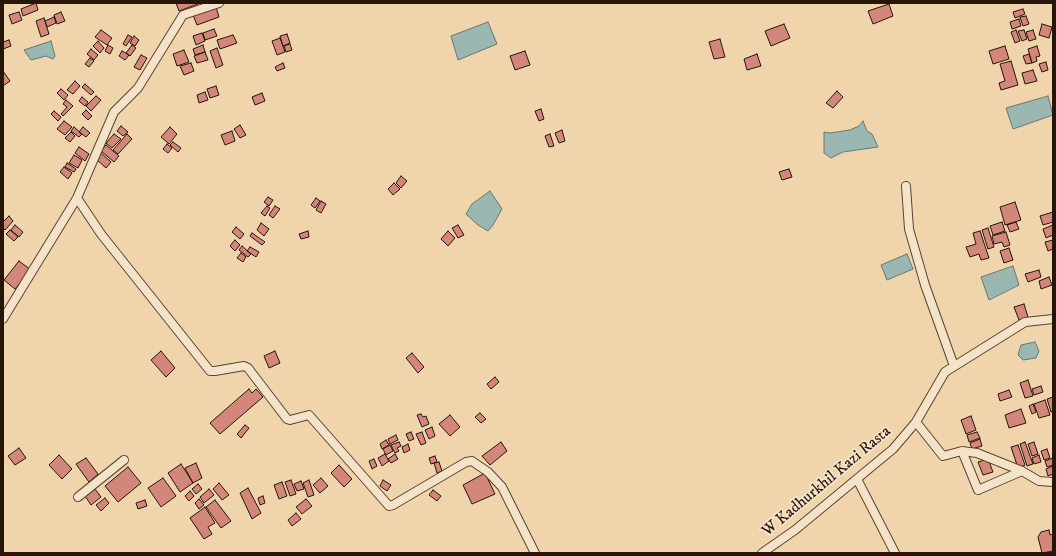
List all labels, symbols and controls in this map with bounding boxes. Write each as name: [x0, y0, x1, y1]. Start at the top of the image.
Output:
street label: W Kadhurkhil Kazi Rasta: [759, 423, 895, 541]

